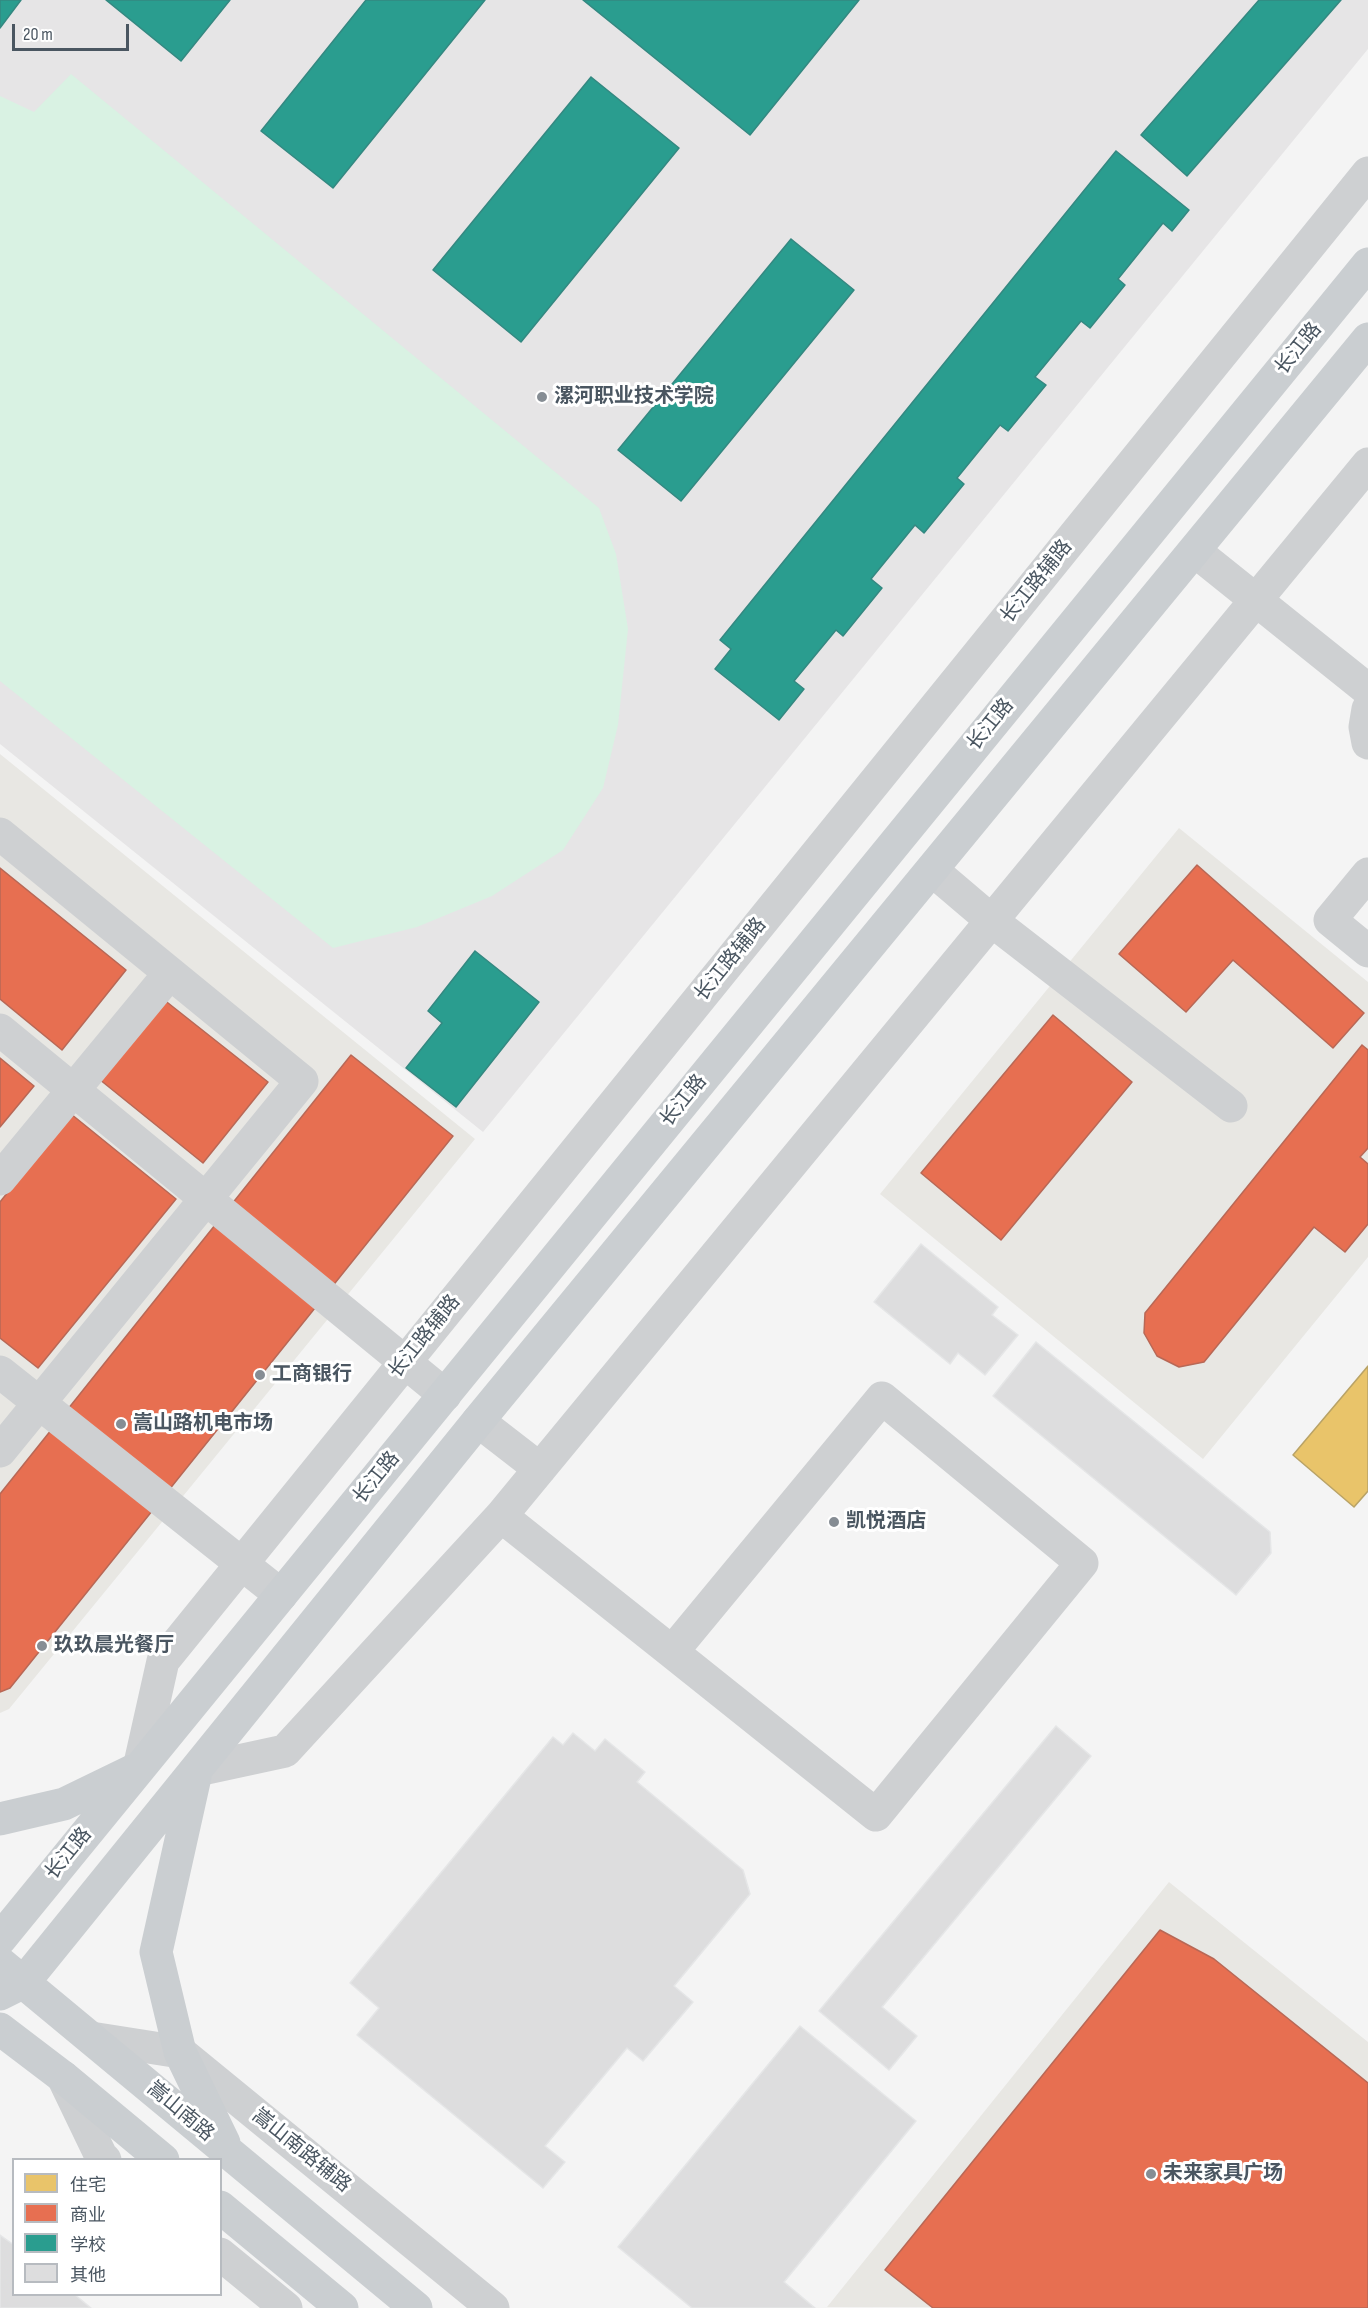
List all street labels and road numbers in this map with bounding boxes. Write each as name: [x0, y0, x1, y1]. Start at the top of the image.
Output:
street label: 长江路: [1271, 318, 1327, 380]
street label: 长江路辅路: [996, 536, 1078, 628]
street label: 长江路: [963, 694, 1019, 756]
street label: 长江路辅路: [690, 914, 772, 1006]
street label: 长江路: [656, 1070, 712, 1132]
street label: 长江路辅路: [384, 1291, 466, 1383]
street label: 长江路: [349, 1447, 405, 1509]
street label: 长江路: [41, 1823, 97, 1885]
street label: 嵩山南路: [142, 2077, 218, 2147]
street label: 嵩山南路辅路: [247, 2104, 355, 2198]

